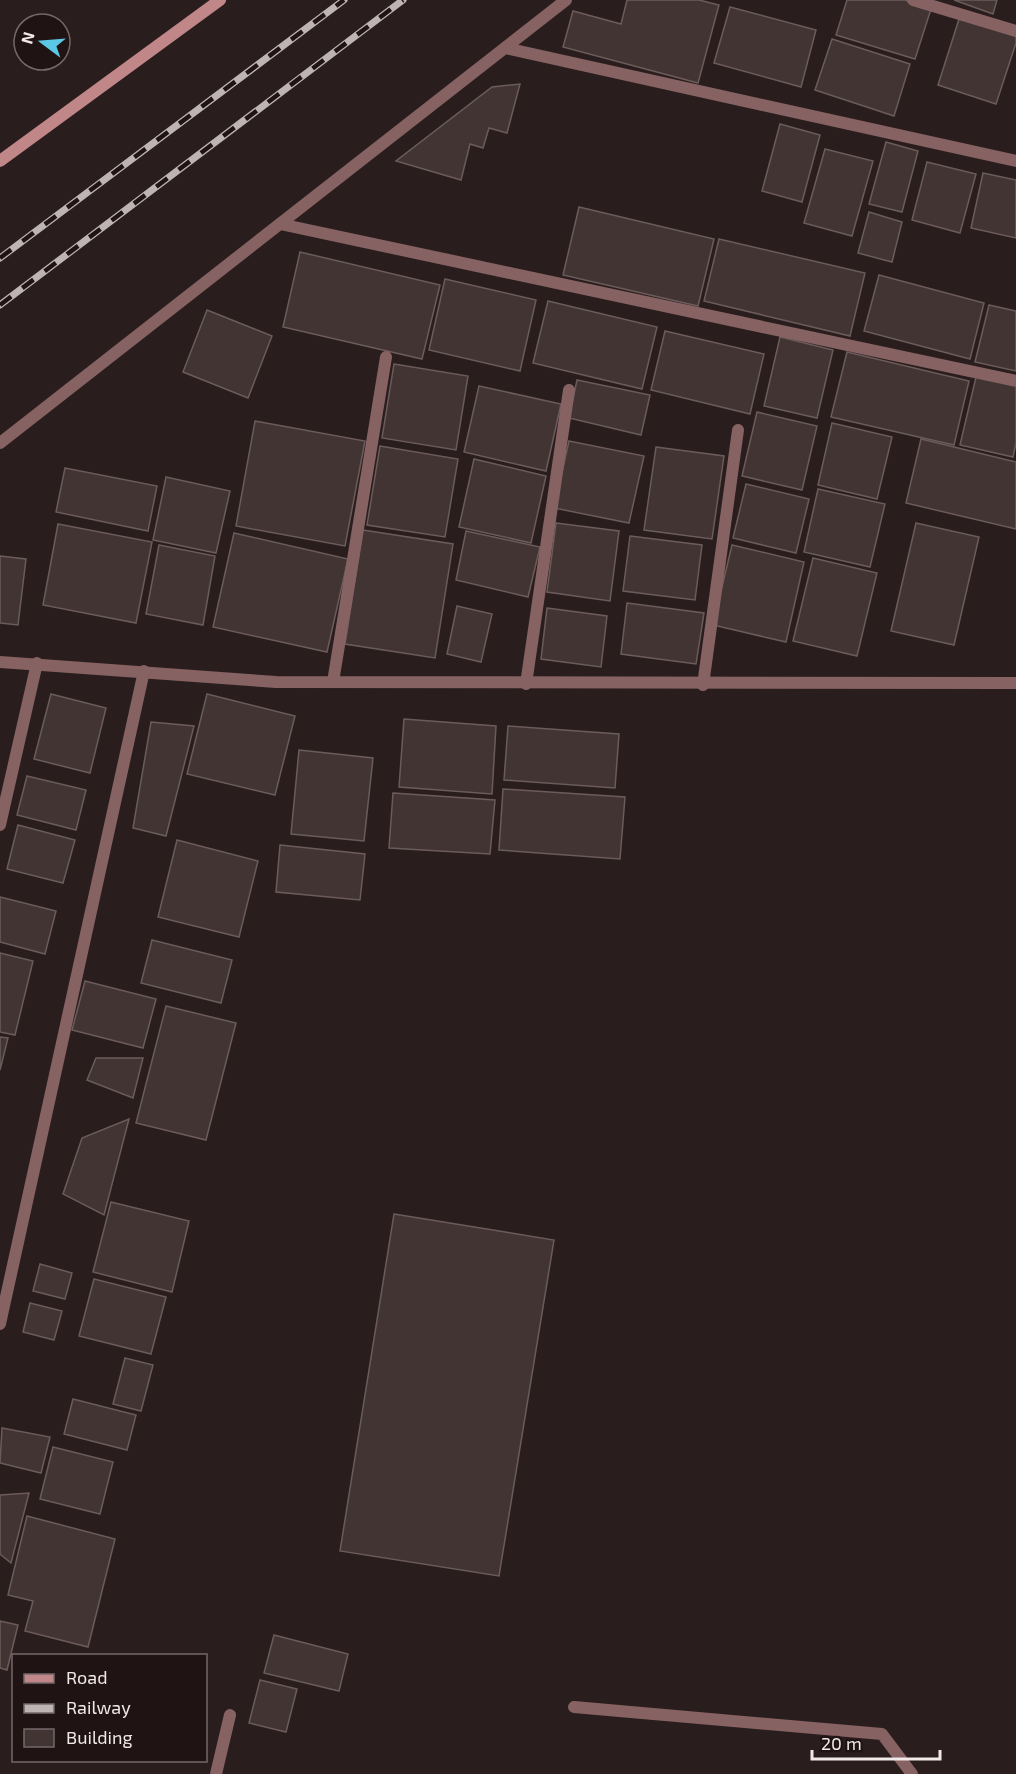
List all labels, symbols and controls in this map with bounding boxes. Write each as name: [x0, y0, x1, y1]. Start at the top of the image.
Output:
north arrow: [12, 12, 72, 72]
text: N: [16, 30, 38, 46]
legend: [12, 1654, 207, 1762]
text: Road: [66, 1666, 107, 1688]
text: Railway: [66, 1696, 131, 1718]
scale bar: [812, 1723, 940, 1761]
text: Building: [66, 1726, 133, 1748]
text: 20 m: [821, 1732, 862, 1754]

